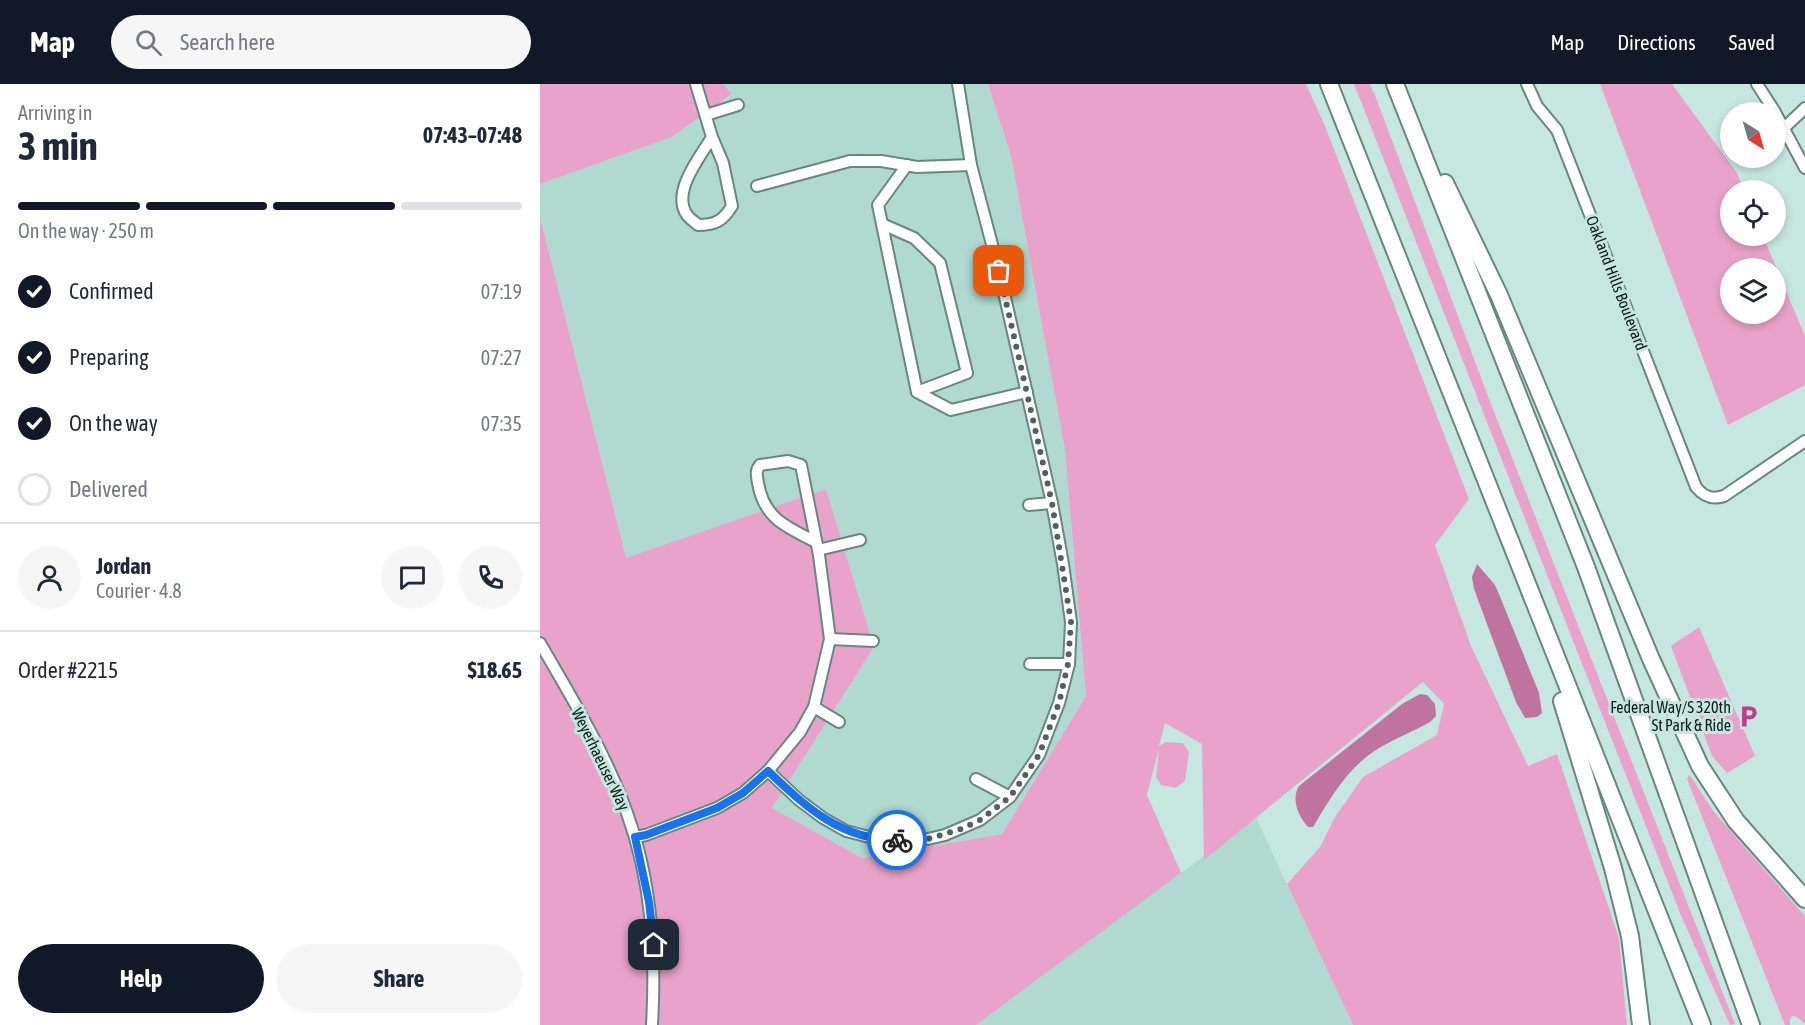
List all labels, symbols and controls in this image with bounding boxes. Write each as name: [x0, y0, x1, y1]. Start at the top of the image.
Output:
search box: [111, 15, 531, 69]
text: Map: [30, 26, 75, 58]
icon: search: [132, 26, 165, 59]
text: Search here: [180, 29, 275, 55]
text: Map: [1550, 30, 1584, 54]
text: Directions: [1617, 30, 1696, 54]
text: Saved: [1729, 30, 1775, 54]
text: Arriving in: [18, 101, 92, 124]
north arrow: [1720, 102, 1786, 168]
map controls: [1720, 102, 1786, 324]
text: 07:43–07:48: [423, 122, 522, 148]
text: 3 min: [18, 124, 98, 168]
button: locate: [1720, 180, 1786, 246]
street label: Oakland Hills Boulevard: [1583, 213, 1651, 353]
text: On the way · 250 m: [18, 219, 154, 242]
pin: [973, 245, 1024, 296]
icon: bag: [982, 254, 1015, 287]
button: layers: [1720, 258, 1786, 324]
icon: check: [18, 275, 51, 308]
text: Confirmed: [69, 278, 154, 304]
text: 07:19: [481, 280, 522, 303]
icon: check: [18, 341, 51, 374]
text: Preparing: [69, 344, 149, 370]
text: 07:27: [481, 346, 522, 369]
icon: check: [18, 407, 51, 440]
text: On the way: [69, 410, 158, 436]
text: 07:35: [481, 412, 522, 435]
text: Delivered: [69, 476, 148, 502]
button: person: [18, 546, 81, 609]
button: chat: [381, 546, 444, 609]
button: phone: [459, 546, 522, 609]
text: Jordan: [96, 553, 151, 579]
text: Courier · 4.8: [96, 579, 182, 602]
text: Order #2215: [18, 657, 118, 683]
text: $18.65: [467, 657, 522, 683]
place label: Federal Way/S 320th St Park & Ride: [1610, 698, 1731, 734]
parking icon: Federal Way/S 320th St Park & Ride: [1736, 703, 1762, 729]
street label: Weyerhaeuser Way: [568, 705, 634, 814]
courier: [867, 810, 927, 870]
icon: bike: [881, 824, 914, 857]
pin: [628, 919, 679, 970]
icon: home: [637, 928, 670, 961]
button: Help: [18, 944, 264, 1013]
button: Share: [276, 944, 522, 1013]

